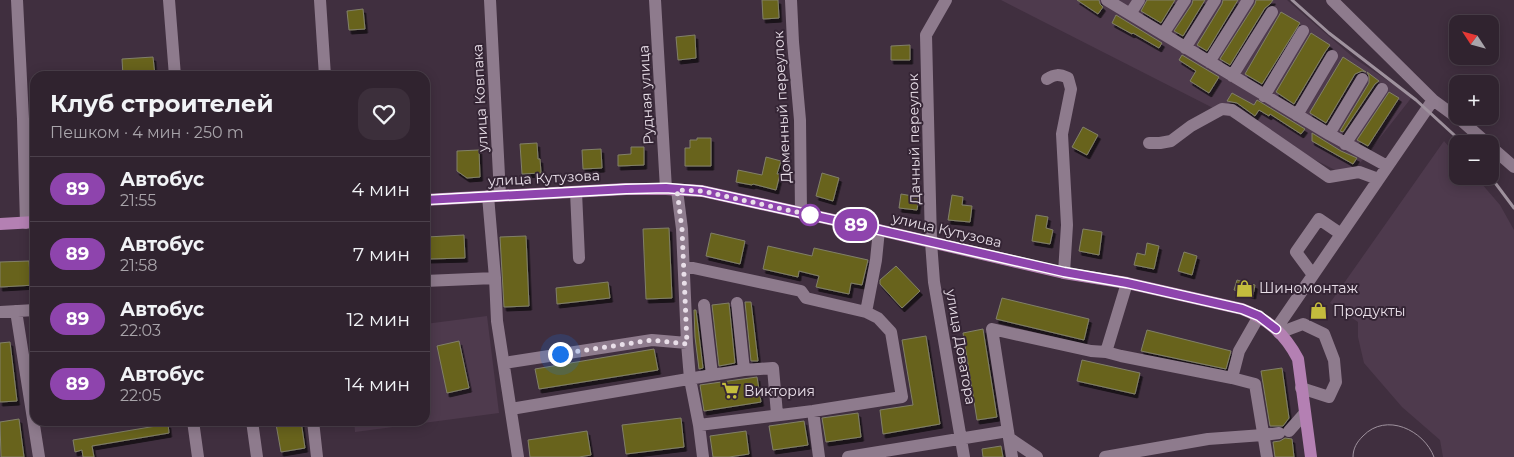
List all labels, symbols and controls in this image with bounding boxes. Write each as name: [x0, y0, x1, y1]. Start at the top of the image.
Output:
north arrow: [1449, 15, 1499, 65]
map controls: [1449, 15, 1499, 185]
street label: Доменный переулок: [769, 30, 795, 184]
street label: улица Ковпака: [468, 44, 492, 153]
street label: Рудная улица: [634, 45, 658, 145]
street label: Дачный переулок: [904, 73, 924, 205]
button: +: [1449, 75, 1499, 125]
button: heart: [358, 88, 410, 140]
text: Клуб строителей: [50, 89, 274, 118]
text: Пешком · 4 мин · 250 m: [50, 123, 244, 142]
button: −: [1449, 135, 1499, 185]
street label: улица Кутузова: [487, 166, 600, 190]
text: Автобус: [120, 168, 204, 191]
text: 89: [66, 178, 89, 200]
text: 4 мин: [352, 178, 410, 201]
text: 21:55: [120, 191, 156, 210]
unlabelled marker: [799, 204, 821, 226]
street label: улица Кутузова: [889, 208, 1004, 251]
line badge: 89: [834, 209, 878, 241]
text: 89: [844, 214, 868, 236]
text: Автобус: [120, 233, 204, 256]
text: 89: [66, 243, 89, 265]
text: 7 мин: [353, 243, 410, 266]
text: 21:58: [120, 256, 158, 275]
shop icon: Шиномонтаж: [1235, 278, 1255, 298]
place label: Шиномонтаж: [1259, 279, 1358, 297]
street label: улица Доватора: [942, 287, 980, 406]
text: Автобус: [120, 298, 204, 321]
shop icon: Продукты: [1309, 301, 1329, 321]
place label: Продукты: [1333, 302, 1406, 320]
text: 89: [66, 308, 89, 330]
text: 12 мин: [346, 308, 410, 331]
text: 22:03: [120, 321, 161, 340]
your location: [548, 342, 573, 367]
text: Автобус: [120, 363, 204, 386]
text: 89: [66, 373, 89, 395]
text: 14 мин: [345, 373, 410, 396]
supermarket icon: Виктория: [720, 381, 740, 401]
place label: Виктория: [744, 382, 815, 400]
text: 22:05: [120, 386, 161, 405]

